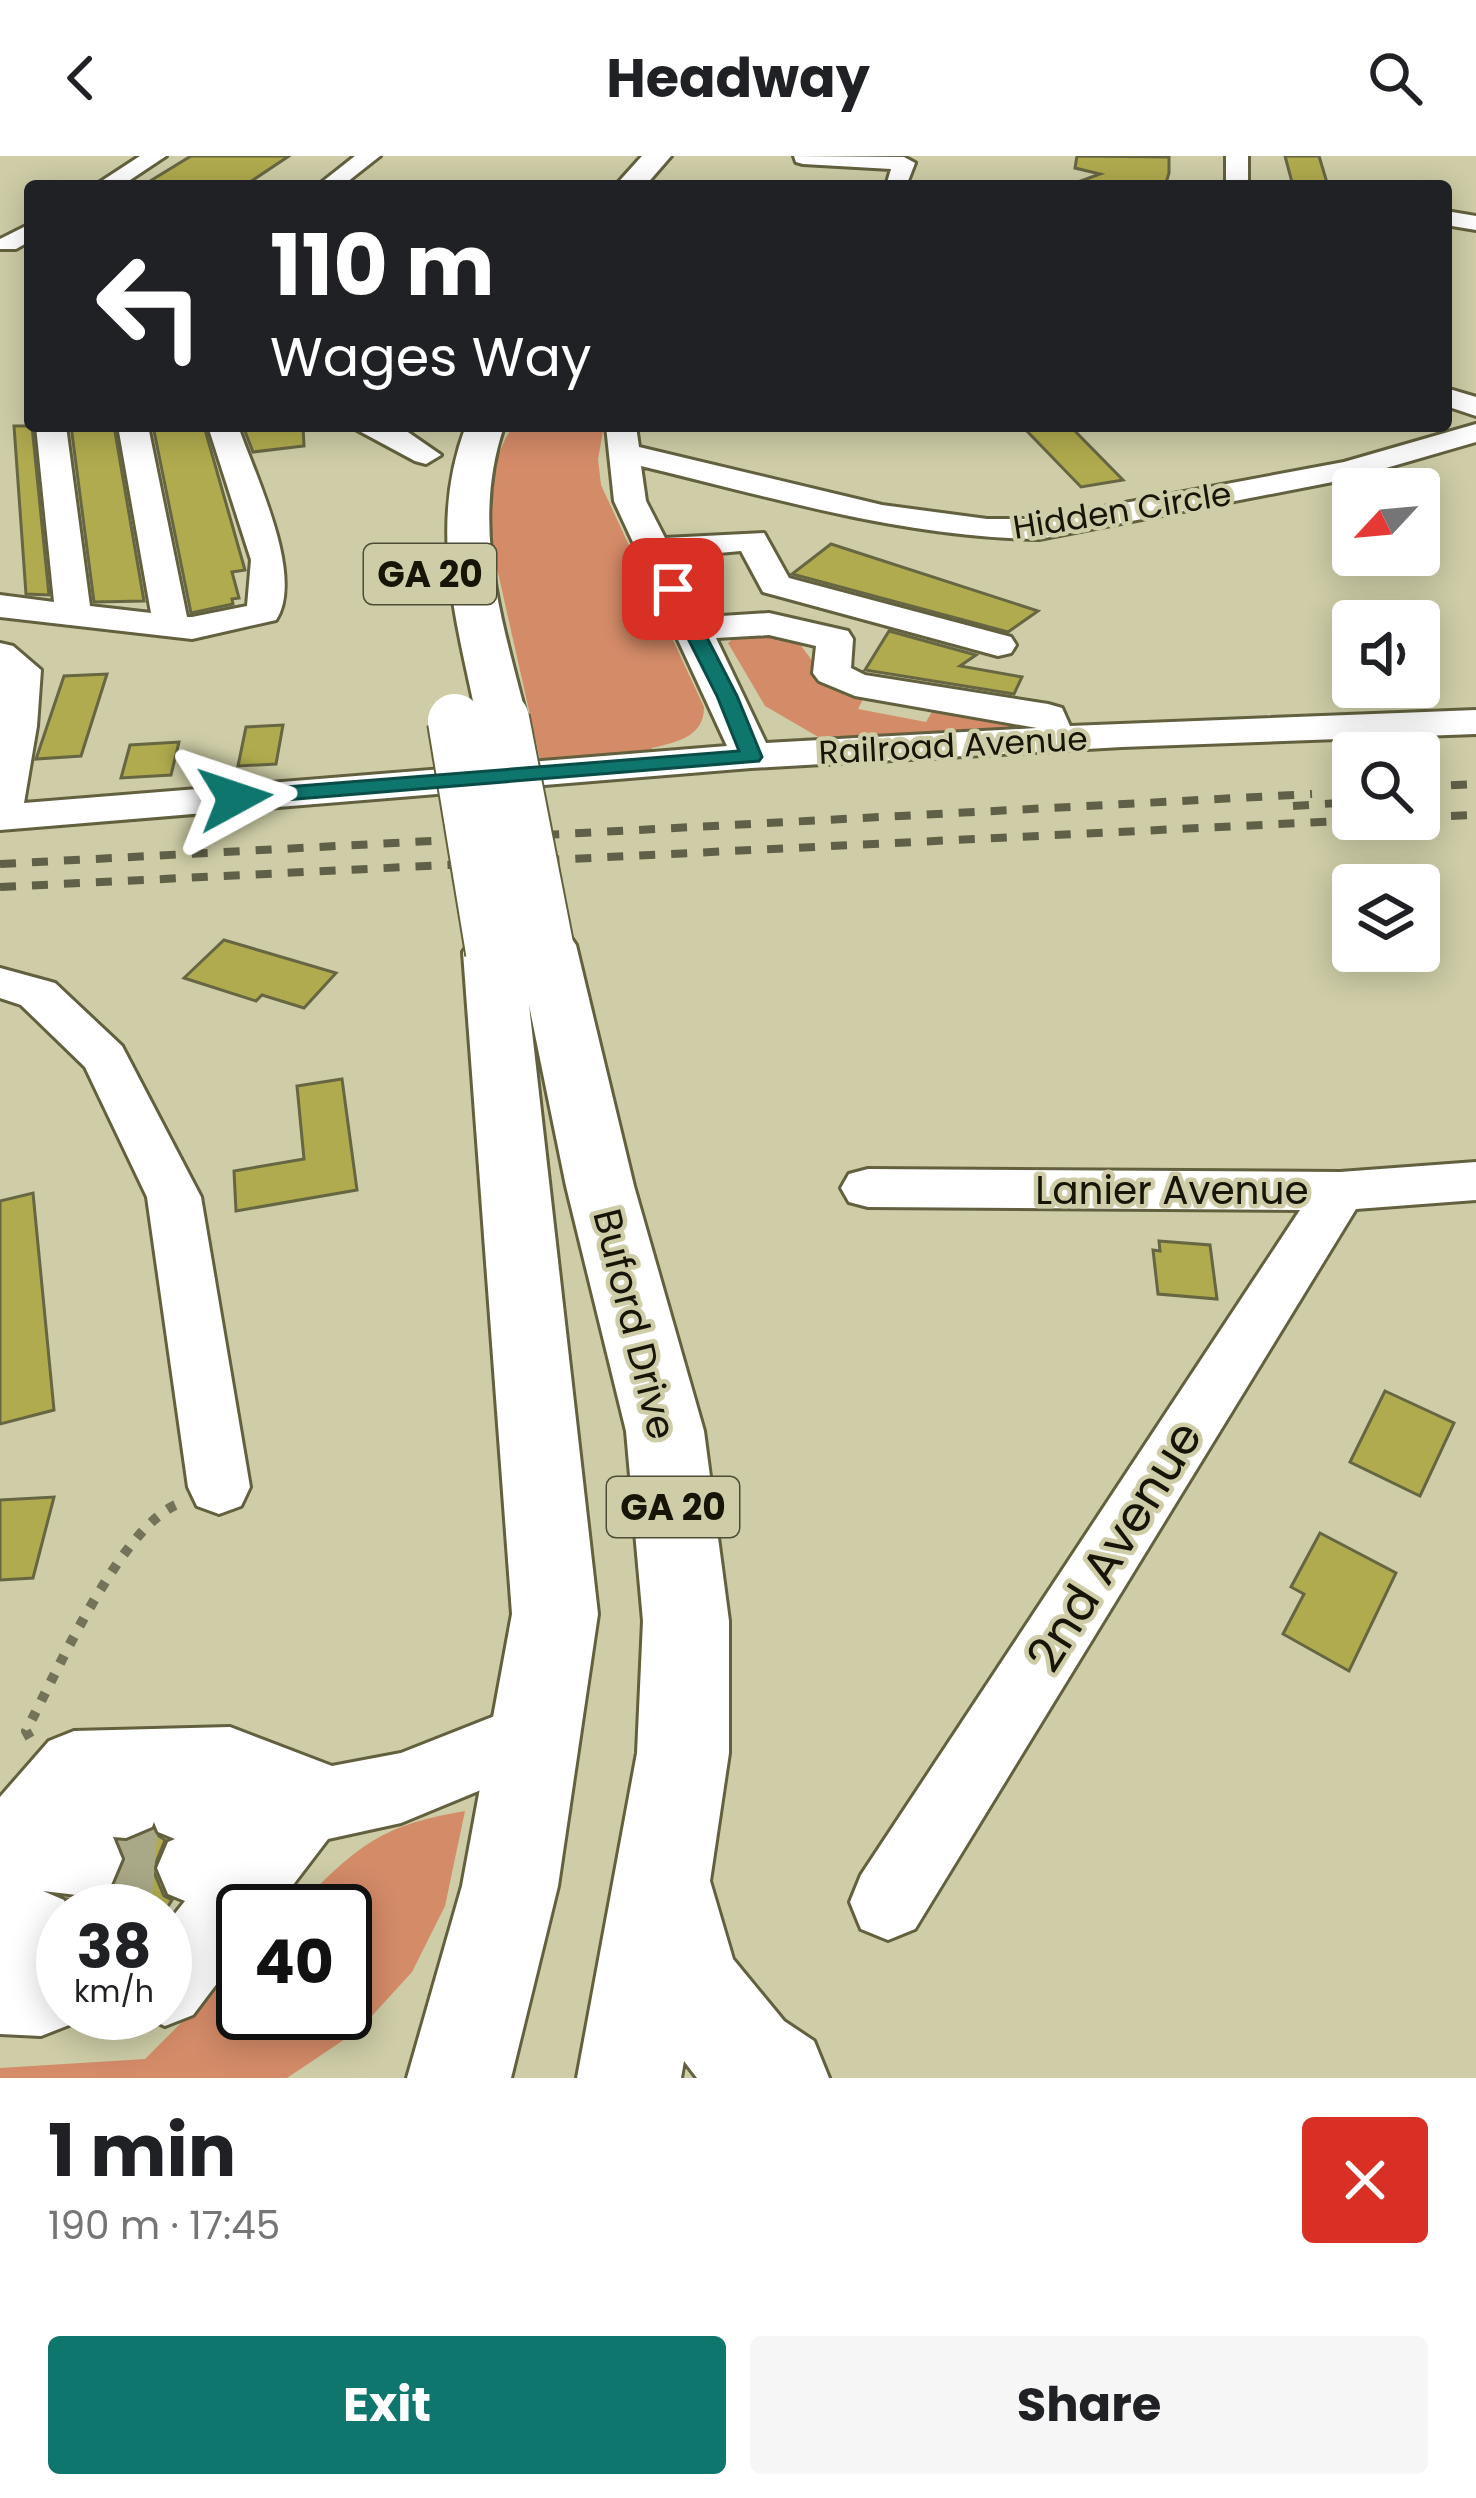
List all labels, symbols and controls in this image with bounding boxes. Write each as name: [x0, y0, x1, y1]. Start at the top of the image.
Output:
text: Headway: [606, 40, 870, 116]
icon: back: [48, 45, 114, 111]
icon: search: [1362, 45, 1428, 111]
text: 110 m: [270, 207, 495, 324]
icon: left: [72, 228, 228, 384]
text: Wages Way: [270, 319, 591, 395]
north arrow: [1332, 468, 1440, 576]
map controls: [1332, 468, 1440, 972]
street label: Hidden Circle: [1010, 470, 1235, 551]
pin: [622, 538, 724, 640]
road number: GA 20: [364, 544, 496, 604]
icon: arrive: [640, 556, 706, 622]
button: sound: [1332, 600, 1440, 708]
street label: Railroad Avenue: [817, 715, 1089, 776]
button: search: [1332, 732, 1440, 840]
position arrow: [172, 735, 298, 861]
button: layers: [1332, 864, 1440, 972]
street label: Lanier Avenue: [1035, 1163, 1309, 1218]
street label: Buford Drive: [579, 1203, 690, 1445]
street label: 2nd Avenue: [1011, 1408, 1218, 1684]
road number: GA 20: [607, 1477, 739, 1537]
speed limit sign: 40: [216, 1884, 372, 2040]
text: 38: [76, 1905, 152, 1989]
text: km/h: [74, 1970, 154, 2013]
text: 1 min: [48, 2100, 236, 2201]
button: close: [1302, 2117, 1428, 2243]
text: 190 m · 17:45: [48, 2198, 280, 2253]
button: Exit: [48, 2336, 726, 2474]
button: Share: [750, 2336, 1428, 2474]

